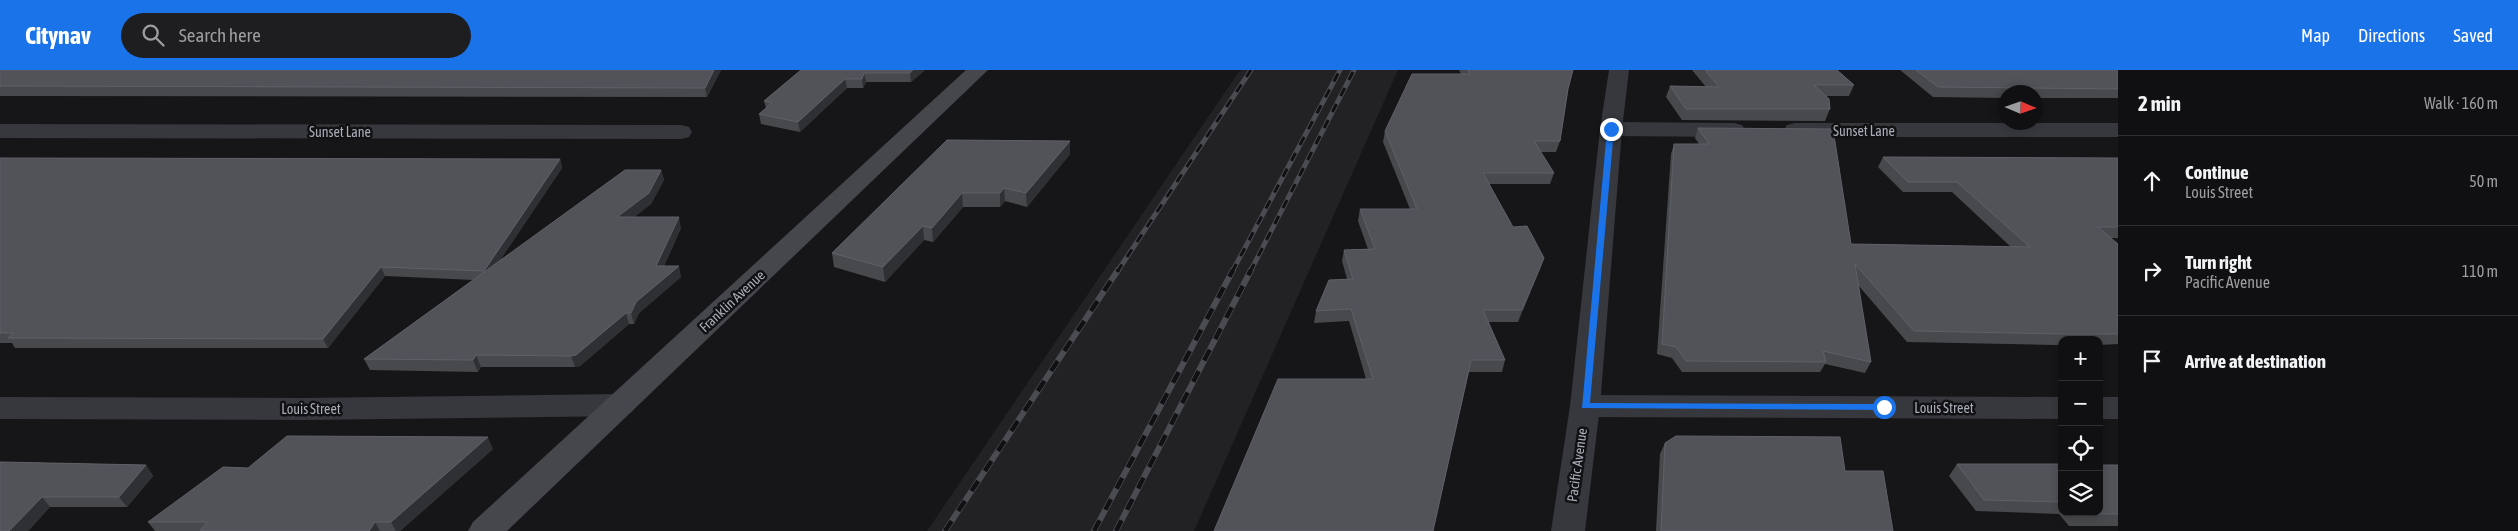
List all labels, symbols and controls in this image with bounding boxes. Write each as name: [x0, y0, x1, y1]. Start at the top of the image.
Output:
search box: [121, 13, 471, 58]
icon: search: [139, 21, 167, 49]
text: Citynav: [25, 22, 91, 49]
text: Search here: [179, 24, 261, 46]
text: Map: [2301, 25, 2330, 46]
text: Directions: [2358, 25, 2425, 46]
text: Saved: [2453, 25, 2493, 46]
north arrow: [1998, 85, 2043, 130]
text: 2 min: [2138, 91, 2181, 115]
text: Walk · 160 m: [2424, 94, 2498, 112]
route end: [1600, 118, 1623, 141]
street label: Sunset Lane: [1833, 123, 1895, 139]
street label: Sunset Lane: [309, 124, 371, 140]
text: Continue: [2185, 161, 2249, 183]
icon: ahead: [2138, 167, 2166, 195]
text: 50 m: [2469, 172, 2498, 190]
text: Louis Street: [2185, 183, 2253, 201]
text: Turn right: [2185, 251, 2252, 273]
icon: right: [2138, 257, 2166, 285]
text: 110 m: [2462, 262, 2498, 280]
street label: Franklin Avenue: [696, 267, 768, 335]
text: Pacific Avenue: [2185, 273, 2270, 291]
map controls: [2058, 336, 2103, 516]
button: +: [2058, 336, 2103, 381]
icon: arrive: [2138, 347, 2166, 375]
text: Arrive at destination: [2185, 350, 2326, 372]
button: −: [2058, 381, 2103, 426]
route start: [1873, 396, 1896, 419]
street label: Louis Street: [1914, 400, 1974, 416]
street label: Louis Street: [281, 401, 341, 417]
button: locate: [2058, 426, 2103, 471]
street label: Pacific Avenue: [1564, 427, 1590, 503]
button: layers: [2058, 471, 2103, 516]

